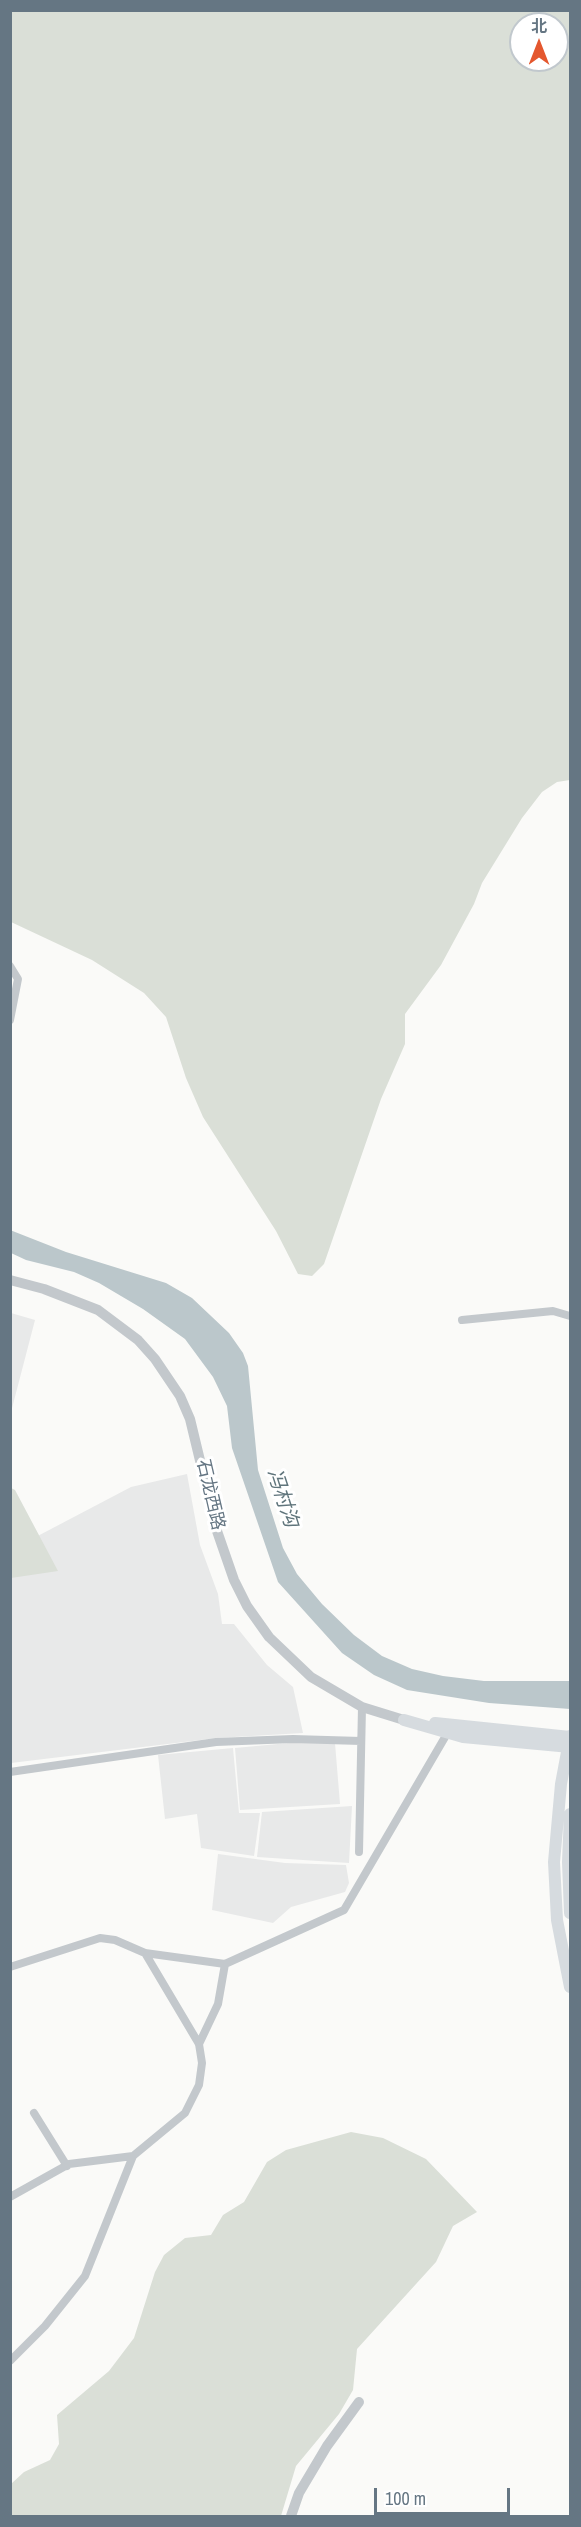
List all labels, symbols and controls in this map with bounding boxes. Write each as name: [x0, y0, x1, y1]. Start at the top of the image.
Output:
north arrow: [509, 12, 569, 72]
text: 北: [531, 15, 547, 37]
street label: 石龙西路: [191, 1457, 229, 1533]
water label: 冯村沟: [261, 1466, 303, 1530]
scale bar: [377, 2476, 514, 2514]
text: 100 m: [385, 2486, 426, 2511]

